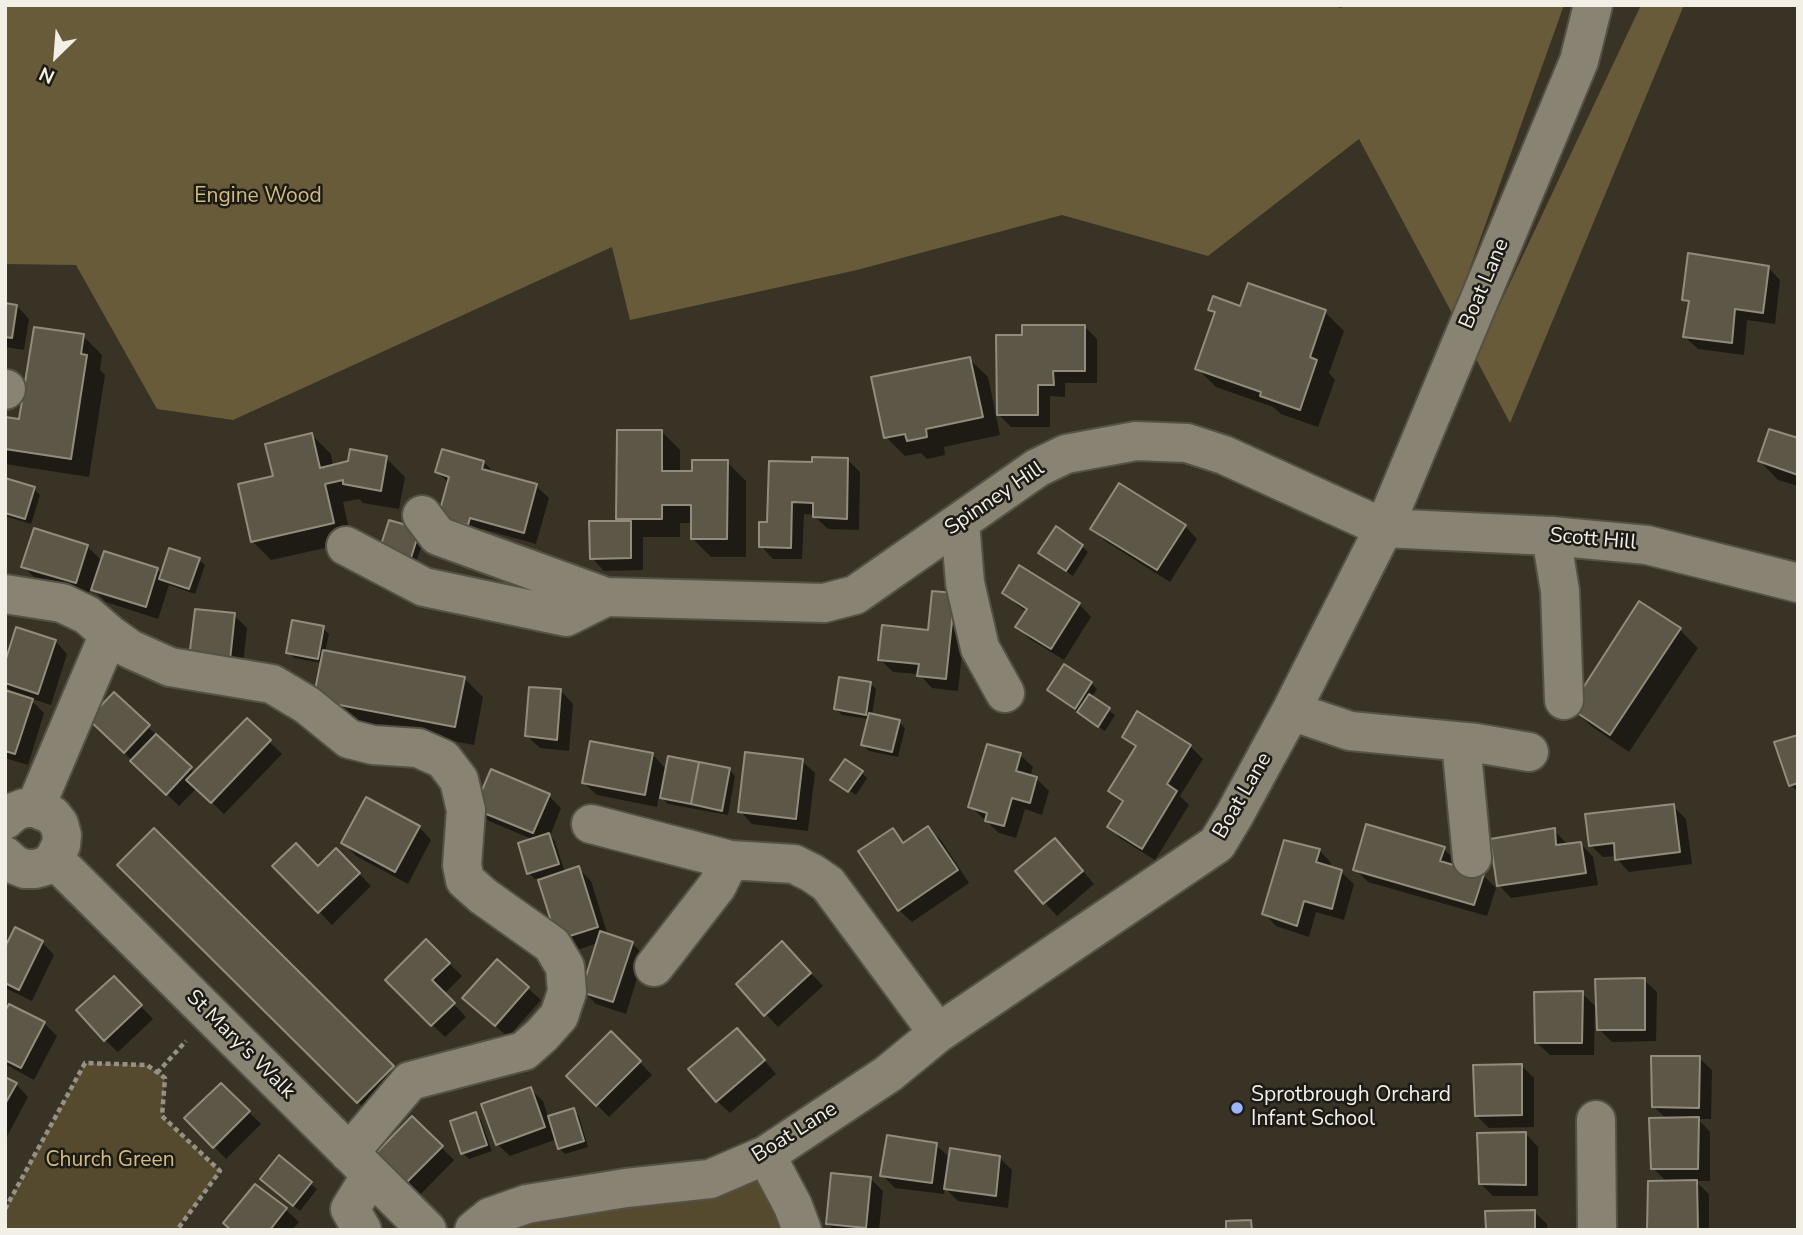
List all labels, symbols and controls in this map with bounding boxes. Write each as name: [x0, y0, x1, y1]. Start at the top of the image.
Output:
north arrow: [21, 21, 91, 91]
text: N: [35, 60, 59, 90]
park label: Engine Wood: [194, 184, 322, 210]
street label: Boat Lane: [1455, 235, 1515, 333]
street label: Spinney Hill: [941, 457, 1049, 541]
street label: Scott Hill: [1549, 524, 1637, 556]
street label: Boat Lane: [1208, 748, 1278, 844]
street label: St Mary's Walk: [180, 985, 300, 1105]
place label: Sprotbrough Orchard Infant School: [1251, 1083, 1451, 1133]
street label: Boat Lane: [748, 1097, 842, 1169]
marker: Sprotbrough Orchard Infant School: [1229, 1100, 1245, 1116]
park label: Church Green: [45, 1148, 175, 1174]

